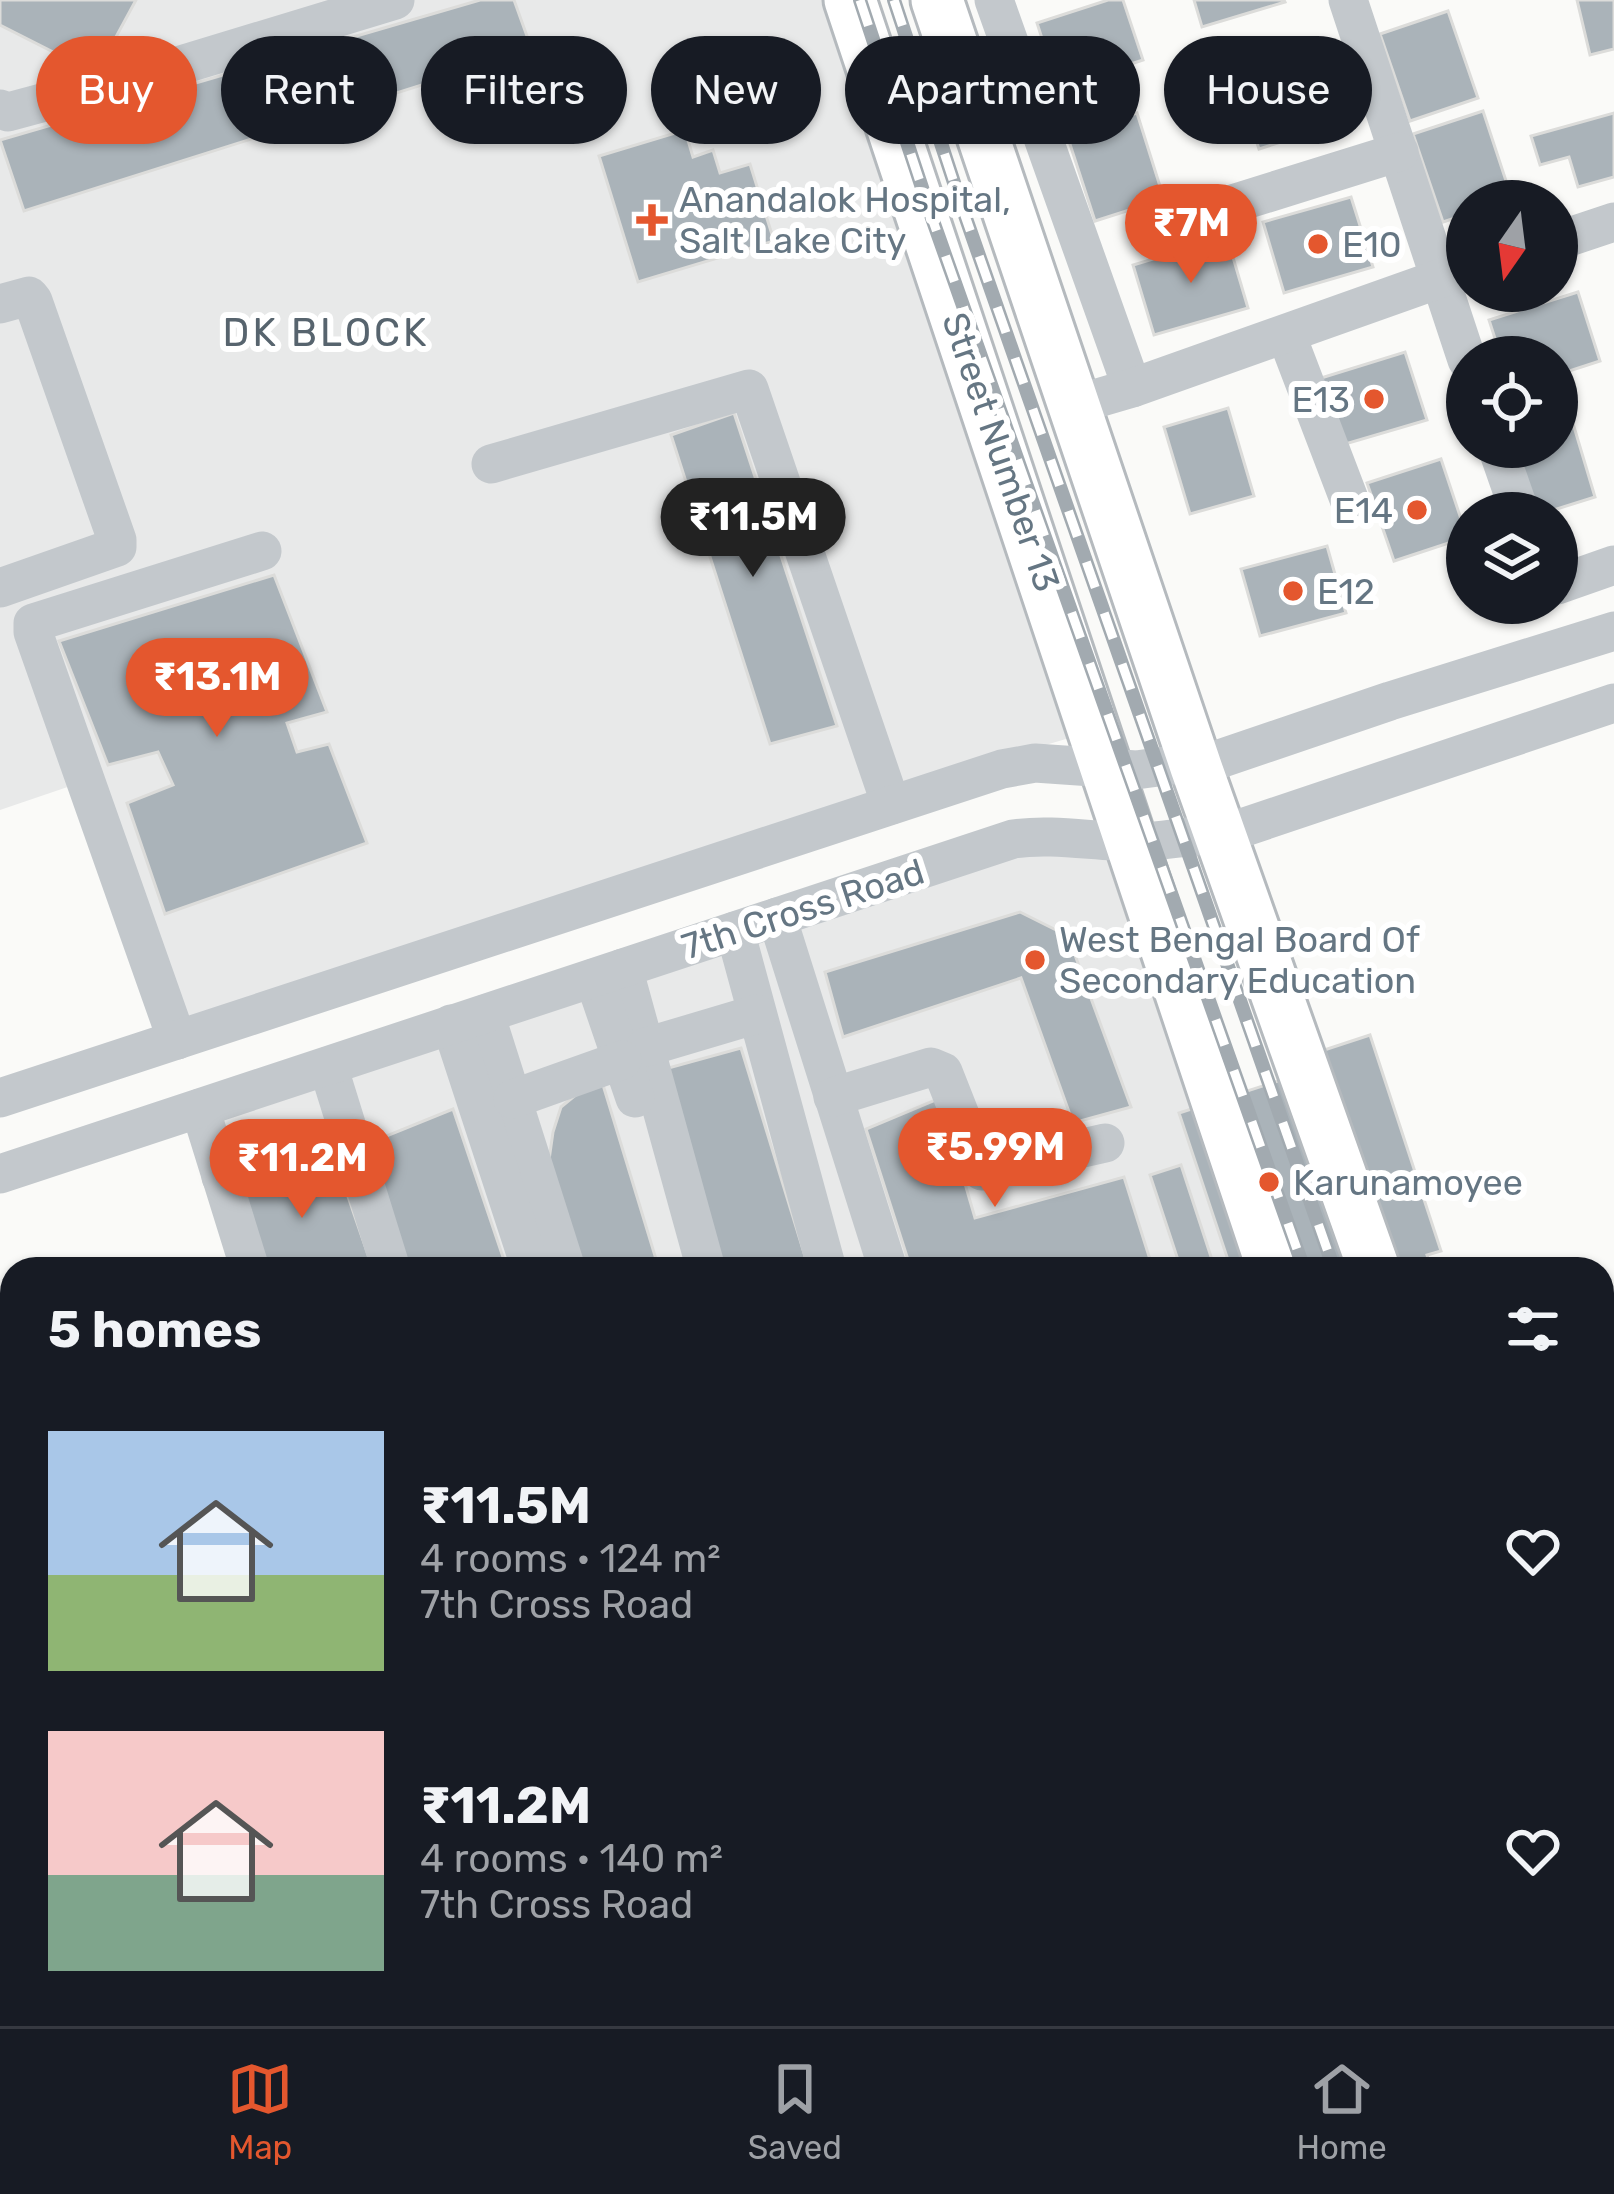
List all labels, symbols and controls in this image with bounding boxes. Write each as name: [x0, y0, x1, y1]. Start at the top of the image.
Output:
chip: Buy: [36, 36, 197, 144]
chip: Rent: [221, 36, 397, 144]
chip: Filters: [421, 36, 627, 144]
chip: New: [651, 36, 821, 144]
chip: Apartment: [845, 36, 1140, 144]
chip: House: [1164, 36, 1372, 144]
place label: Anandalok Hospital, Salt Lake City: [679, 178, 1011, 262]
north arrow: [1446, 180, 1578, 312]
map controls: [1446, 180, 1578, 624]
pin: ₹7M: [1133, 184, 1249, 286]
text: ₹7M: [1152, 200, 1230, 246]
marker: Anandalok Hospital, Salt Lake City: [636, 204, 668, 236]
place label: E10: [1342, 223, 1402, 266]
marker: E10: [1305, 231, 1331, 257]
street label: Street Number 13: [933, 307, 1069, 597]
district label: DK BLOCK: [223, 310, 429, 356]
button: locate: [1446, 336, 1578, 468]
place label: E13: [1291, 378, 1350, 421]
marker: E13: [1361, 386, 1387, 412]
pin: ₹11.5M: [655, 478, 851, 580]
place label: E14: [1334, 489, 1393, 532]
button: layers: [1446, 492, 1578, 624]
text: ₹11.5M: [688, 494, 818, 540]
marker: E14: [1404, 497, 1430, 523]
place label: E12: [1317, 570, 1375, 613]
marker: E12: [1280, 578, 1306, 604]
pin: ₹13.1M: [119, 638, 315, 740]
text: ₹13.1M: [153, 654, 281, 700]
street label: 7th Cross Road: [676, 850, 930, 968]
place label: West Bengal Board Of Secondary Education: [1059, 918, 1420, 1002]
marker: West Bengal Board Of Secondary Education: [1022, 947, 1048, 973]
pin: ₹5.99M: [897, 1108, 1093, 1210]
pin: ₹11.2M: [204, 1119, 400, 1221]
text: ₹5.99M: [925, 1124, 1065, 1170]
text: ₹11.2M: [237, 1135, 367, 1181]
place label: Karunamoyee: [1293, 1161, 1523, 1204]
marker: Karunamoyee: [1256, 1169, 1282, 1195]
icon: filters: [1500, 1296, 1566, 1362]
text: 5 homes: [48, 1299, 261, 1360]
text: ₹11.5M: [420, 1475, 591, 1536]
icon: home: [144, 1479, 288, 1623]
icon: heart: [1500, 1518, 1566, 1584]
text: 4 rooms · 124 m²: [420, 1536, 720, 1582]
text: 7th Cross Road: [420, 1582, 693, 1628]
text: ₹11.2M: [420, 1775, 591, 1836]
icon: home: [144, 1779, 288, 1923]
icon: heart: [1500, 1818, 1566, 1884]
text: 4 rooms · 140 m²: [420, 1836, 723, 1882]
text: 7th Cross Road: [420, 1882, 693, 1928]
tab: Map: [227, 2056, 293, 2167]
tab: Saved: [748, 2056, 842, 2167]
tab: Home: [1296, 2056, 1387, 2167]

